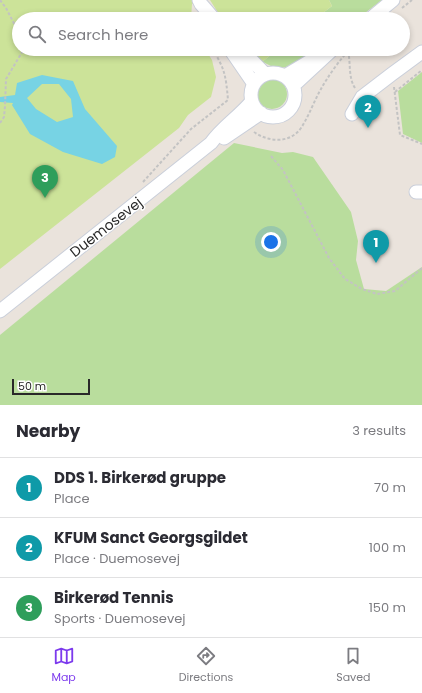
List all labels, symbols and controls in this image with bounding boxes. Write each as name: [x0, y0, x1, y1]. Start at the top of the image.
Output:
search box: [12, 12, 410, 56]
icon: search: [26, 23, 48, 45]
text: Search here: [58, 24, 148, 45]
pin: 2: [355, 95, 381, 128]
pin: 3: [32, 165, 58, 198]
street label: Duemosevej: [66, 192, 146, 262]
pin: 1: [363, 230, 389, 263]
your location: [261, 232, 281, 252]
scale bar: [12, 377, 90, 396]
text: 50 m: [18, 378, 46, 394]
text: Nearby: [16, 419, 80, 443]
text: 3 results: [352, 421, 406, 440]
text: DDS 1. Birkerød gruppe: [54, 467, 226, 488]
text: 1: [27, 478, 31, 497]
text: 70 m: [374, 478, 406, 497]
text: Place: [54, 489, 89, 508]
text: KFUM Sanct Georgsgildet: [54, 527, 248, 548]
text: 2: [25, 538, 33, 557]
text: 100 m: [369, 538, 406, 557]
text: Place · Duemosevej: [54, 549, 180, 568]
text: Birkerød Tennis: [54, 587, 174, 608]
text: 3: [25, 598, 33, 617]
text: 150 m: [369, 598, 406, 617]
text: Sports · Duemosevej: [54, 609, 186, 628]
tab: Map: [51, 645, 76, 686]
tab: Directions: [179, 645, 233, 686]
tab: Saved: [336, 645, 371, 686]

